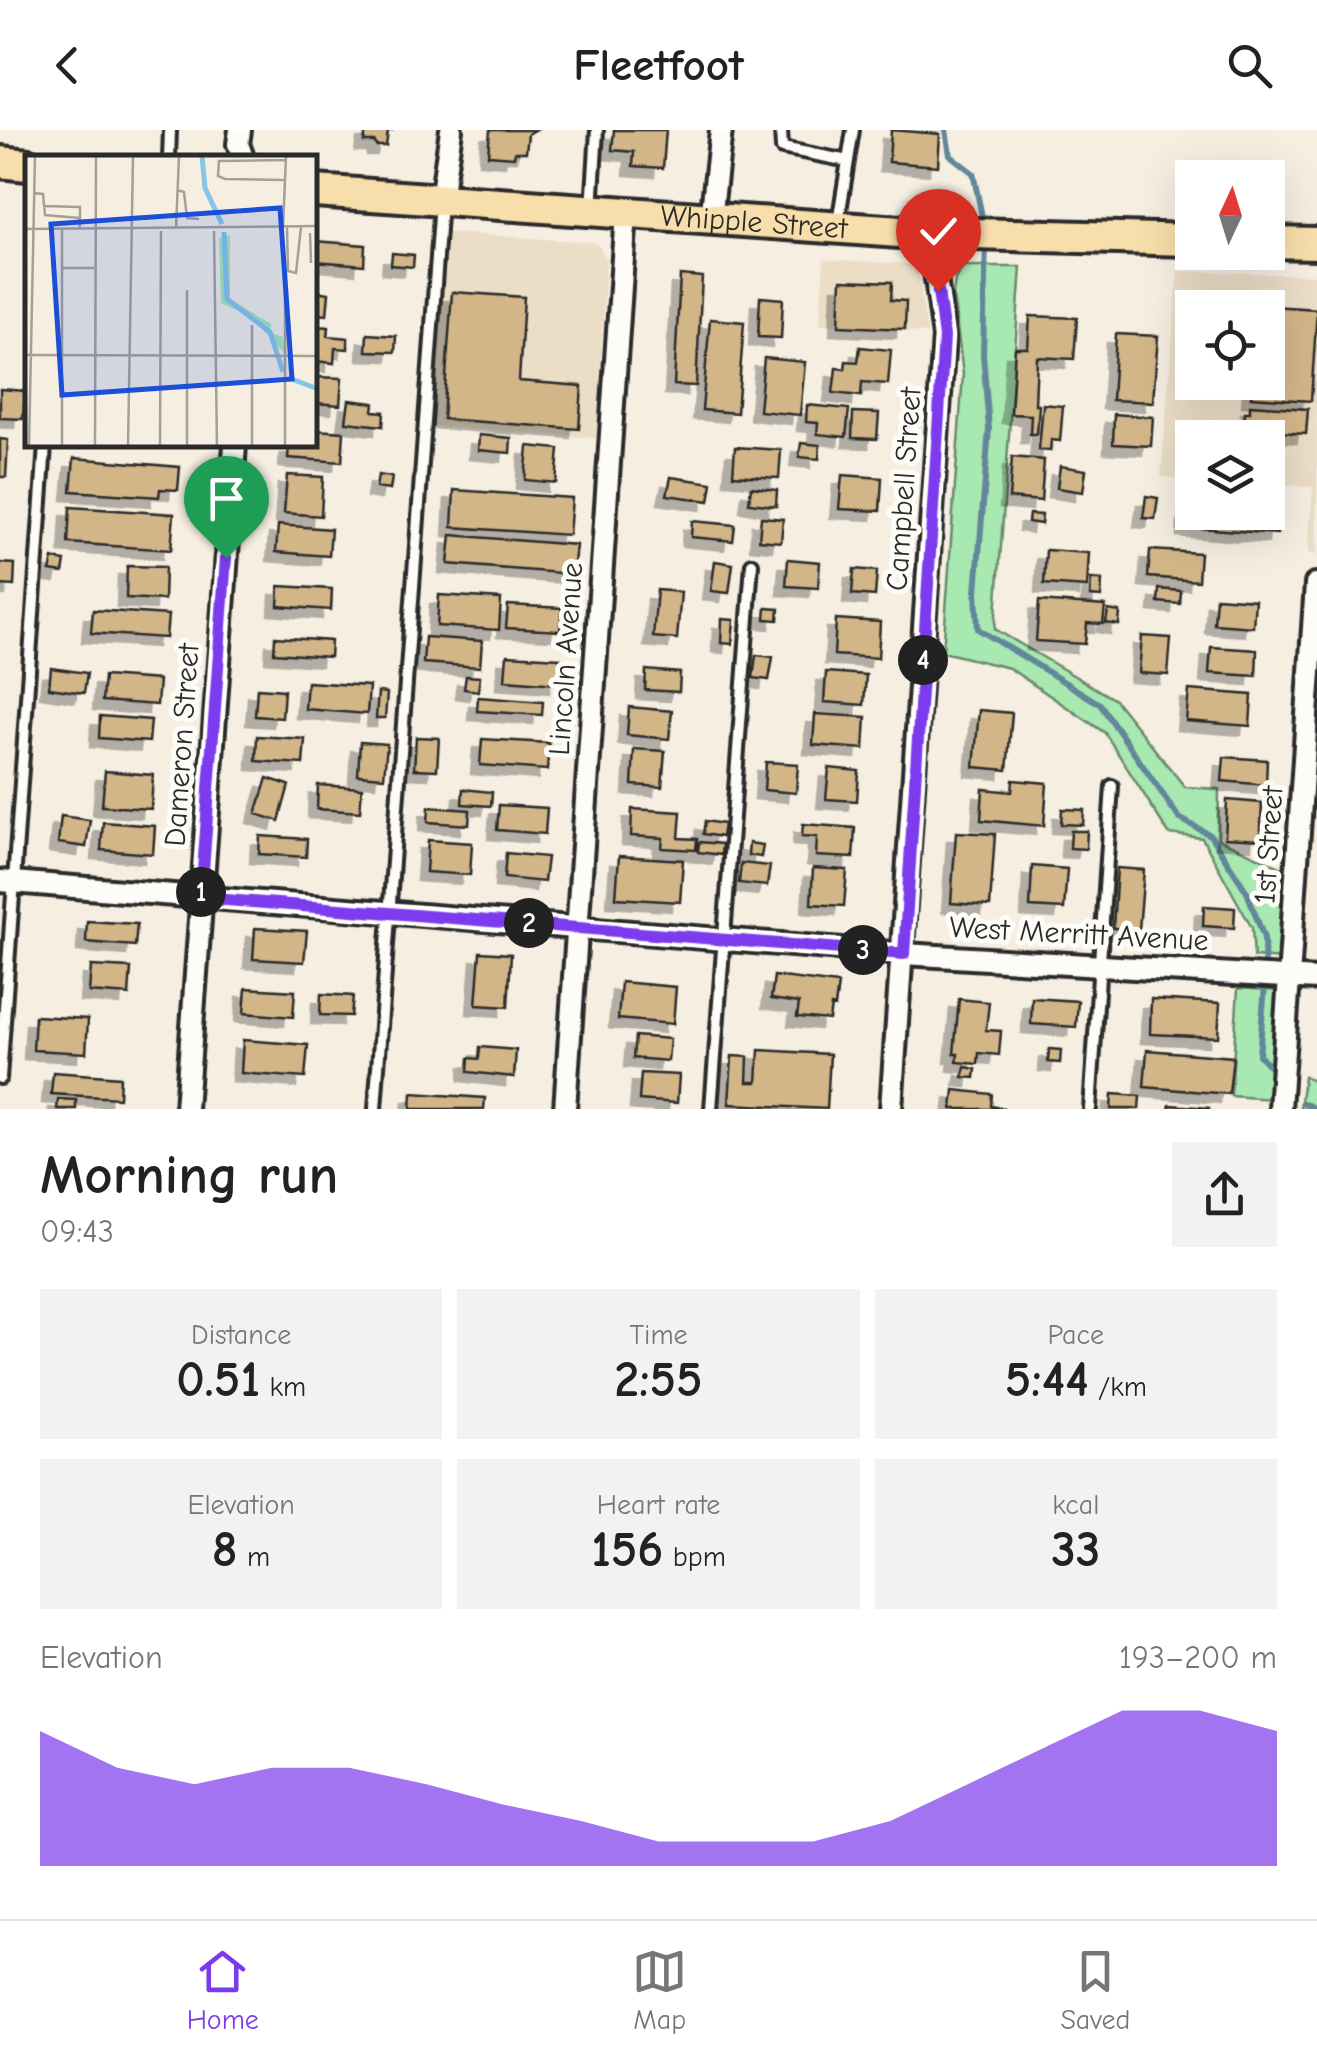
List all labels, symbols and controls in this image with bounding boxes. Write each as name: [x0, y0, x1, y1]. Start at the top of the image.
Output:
icon: back: [40, 38, 95, 93]
icon: search: [1222, 38, 1277, 93]
text: Fleetfoot: [573, 39, 744, 91]
inset map: [25, 155, 318, 448]
north arrow: [1175, 160, 1285, 270]
map controls: [1175, 160, 1285, 530]
pin: [896, 189, 981, 292]
street label: Whipple Street: [659, 198, 850, 246]
icon: check: [911, 204, 966, 259]
button: locate: [1175, 290, 1285, 400]
street label: Campbell Street: [879, 385, 929, 592]
button: layers: [1175, 420, 1285, 530]
pin: [184, 456, 269, 559]
icon: arrive: [199, 471, 254, 526]
street label: Lincoln Avenue: [542, 561, 590, 757]
pin: 4: [898, 635, 948, 685]
street label: Dameron Street: [157, 641, 207, 848]
text: 4: [916, 644, 930, 676]
street label: 1st Street: [1247, 783, 1291, 905]
pin: 1: [176, 867, 226, 917]
text: 1: [195, 876, 207, 908]
pin: 2: [504, 898, 554, 948]
text: 2: [522, 907, 536, 939]
street label: West Merritt Avenue: [949, 910, 1209, 958]
pin: 3: [838, 925, 888, 975]
text: 3: [856, 934, 870, 966]
button: share: [1172, 1142, 1277, 1247]
text: Morning run: [40, 1143, 338, 1207]
text: 09:43: [40, 1213, 114, 1250]
text: Distance: [191, 1319, 291, 1351]
text: Time: [629, 1319, 688, 1351]
text: Pace: [1048, 1319, 1104, 1351]
text: 0.51: [176, 1351, 260, 1409]
text: 2:55: [614, 1351, 703, 1409]
text: 5:44: [1005, 1351, 1089, 1409]
text: km: [260, 1371, 306, 1403]
text: /km: [1089, 1371, 1147, 1403]
text: Elevation: [188, 1489, 295, 1521]
text: Heart rate: [597, 1489, 720, 1521]
text: kcal: [1052, 1489, 1099, 1521]
text: 8: [212, 1521, 238, 1579]
text: 156: [591, 1521, 663, 1579]
text: 33: [1051, 1521, 1100, 1579]
text: m: [238, 1541, 270, 1573]
text: bpm: [663, 1541, 726, 1573]
text: Elevation: [40, 1639, 163, 1676]
text: 193–200 m: [1119, 1639, 1277, 1676]
tab: Home: [187, 1944, 259, 2036]
tab: Map: [632, 1944, 687, 2036]
tab: Saved: [1060, 1944, 1130, 2036]

